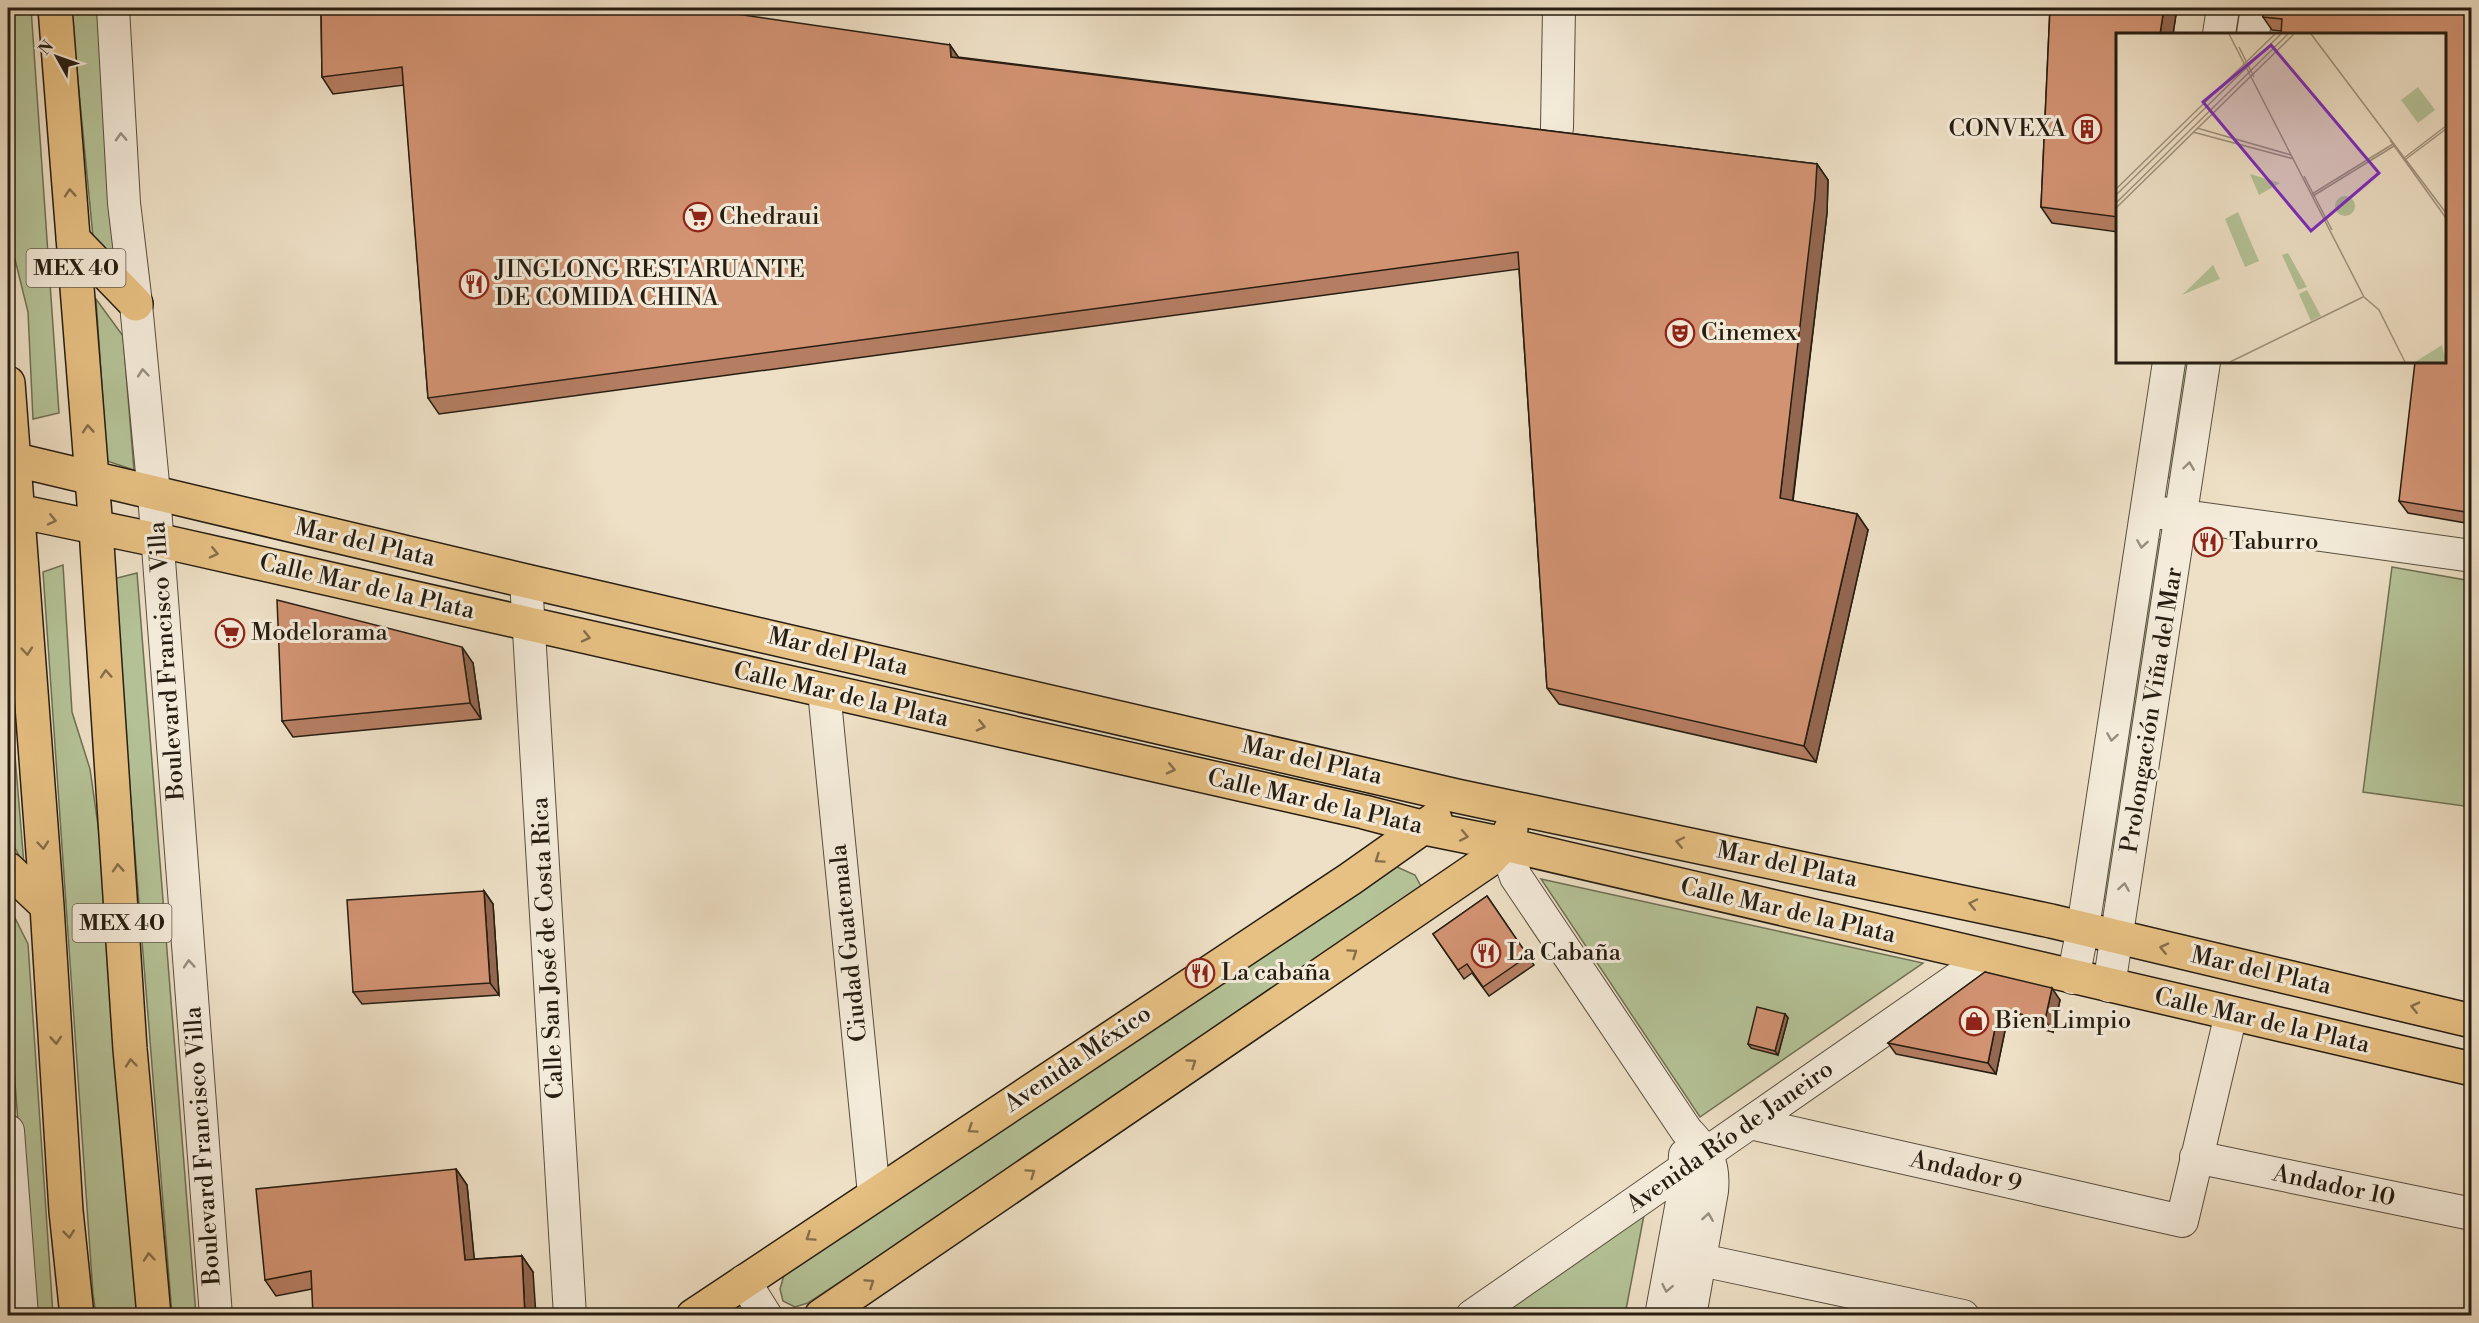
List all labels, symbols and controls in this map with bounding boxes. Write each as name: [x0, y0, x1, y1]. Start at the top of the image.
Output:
north arrow: [27, 27, 87, 87]
inset map: [2116, 33, 2446, 363]
text: N: [35, 36, 58, 59]
building icon: CONVEXA: [2071, 113, 2103, 145]
place label: CONVEXA: [1949, 114, 2067, 144]
one-way arrow: [114, 133, 127, 142]
one-way arrow: [64, 188, 77, 198]
supermarket icon: Chedraui: [682, 201, 714, 233]
place label: Chedraui: [719, 202, 820, 232]
road number: MEX 40: [26, 249, 125, 287]
place label: JINGLONG RESTARUANTE DE COMIDA CHINA: [494, 255, 805, 313]
restaurant icon: JINGLONG RESTARUANTE DE COMIDA CHINA: [458, 268, 490, 300]
theatre icon: Cinemex: [1664, 317, 1696, 349]
place label: Cinemex: [1701, 318, 1798, 348]
one-way arrow: [137, 368, 150, 378]
one-way arrow: [82, 425, 95, 434]
one-way arrow: [2182, 461, 2194, 471]
one-way arrow: [47, 512, 57, 525]
street label: Mar del Plata: [292, 512, 439, 574]
street label: Boulevard Francisco Villa: [142, 520, 192, 802]
restaurant icon: Taburro: [2192, 526, 2224, 558]
place label: Taburro: [2229, 527, 2318, 557]
one-way arrow: [2136, 539, 2148, 549]
one-way arrow: [209, 546, 219, 559]
street label: Calle Mar de la Plata: [256, 548, 478, 627]
street label: Prolongación Viña del Mar: [2115, 565, 2189, 855]
supermarket icon: Modelorama: [214, 617, 246, 649]
place label: Modelorama: [251, 618, 388, 648]
street label: Mar del Plata: [765, 621, 912, 683]
one-way arrow: [581, 629, 591, 642]
one-way arrow: [20, 646, 33, 655]
street label: Calle Mar de la Plata: [730, 656, 952, 735]
one-way arrow: [99, 669, 112, 678]
one-way arrow: [976, 719, 986, 732]
street label: Mar del Plata: [1239, 730, 1386, 792]
one-way arrow: [2107, 732, 2119, 741]
one-way arrow: [1166, 762, 1176, 775]
street label: Calle Mar de la Plata: [1204, 763, 1426, 842]
street label: Calle San José de Costa Rica: [525, 795, 571, 1100]
one-way arrow: [1458, 828, 1468, 841]
street label: Mar del Plata: [1714, 835, 1861, 895]
one-way arrow: [1675, 836, 1685, 849]
one-way arrow: [36, 841, 49, 850]
street label: Ciudad Guatemala: [824, 842, 874, 1043]
one-way arrow: [1375, 852, 1386, 863]
one-way arrow: [112, 864, 125, 873]
street label: Calle Mar de la Plata: [1677, 872, 1899, 951]
one-way arrow: [2118, 882, 2130, 892]
one-way arrow: [1969, 898, 1979, 911]
road number: MEX 40: [72, 904, 172, 942]
restaurant icon: La Cabaña: [1470, 937, 1502, 969]
place label: La Cabaña: [1507, 938, 1622, 968]
street label: Mar del Plata: [2188, 940, 2335, 1002]
one-way arrow: [2159, 942, 2169, 955]
one-way arrow: [1346, 949, 1357, 960]
restaurant icon: La cabaña: [1184, 957, 1216, 989]
place label: La cabaña: [1221, 958, 1331, 988]
one-way arrow: [183, 959, 196, 968]
street label: Calle Mar de la Plata: [2151, 982, 2373, 1061]
street label: Avenida México: [998, 999, 1157, 1120]
one-way arrow: [2410, 1002, 2420, 1015]
street label: Boulevard Francisco Villa: [178, 1005, 228, 1287]
shop icon: Bien Limpio: [1958, 1005, 1990, 1037]
place label: Bien Limpio: [1994, 1006, 2131, 1036]
one-way arrow: [49, 1035, 62, 1044]
street label: Avenida Río de Janeiro: [1620, 1054, 1839, 1220]
one-way arrow: [125, 1059, 138, 1068]
one-way arrow: [1185, 1059, 1196, 1070]
one-way arrow: [968, 1122, 979, 1133]
street label: Andador 9: [1906, 1144, 2025, 1199]
street label: Andador 10: [2269, 1158, 2398, 1214]
one-way arrow: [1024, 1169, 1035, 1180]
one-way arrow: [1701, 1212, 1714, 1222]
one-way arrow: [62, 1230, 75, 1239]
one-way arrow: [805, 1230, 816, 1241]
one-way arrow: [143, 1253, 156, 1262]
one-way arrow: [863, 1279, 874, 1290]
one-way arrow: [1661, 1282, 1674, 1292]

